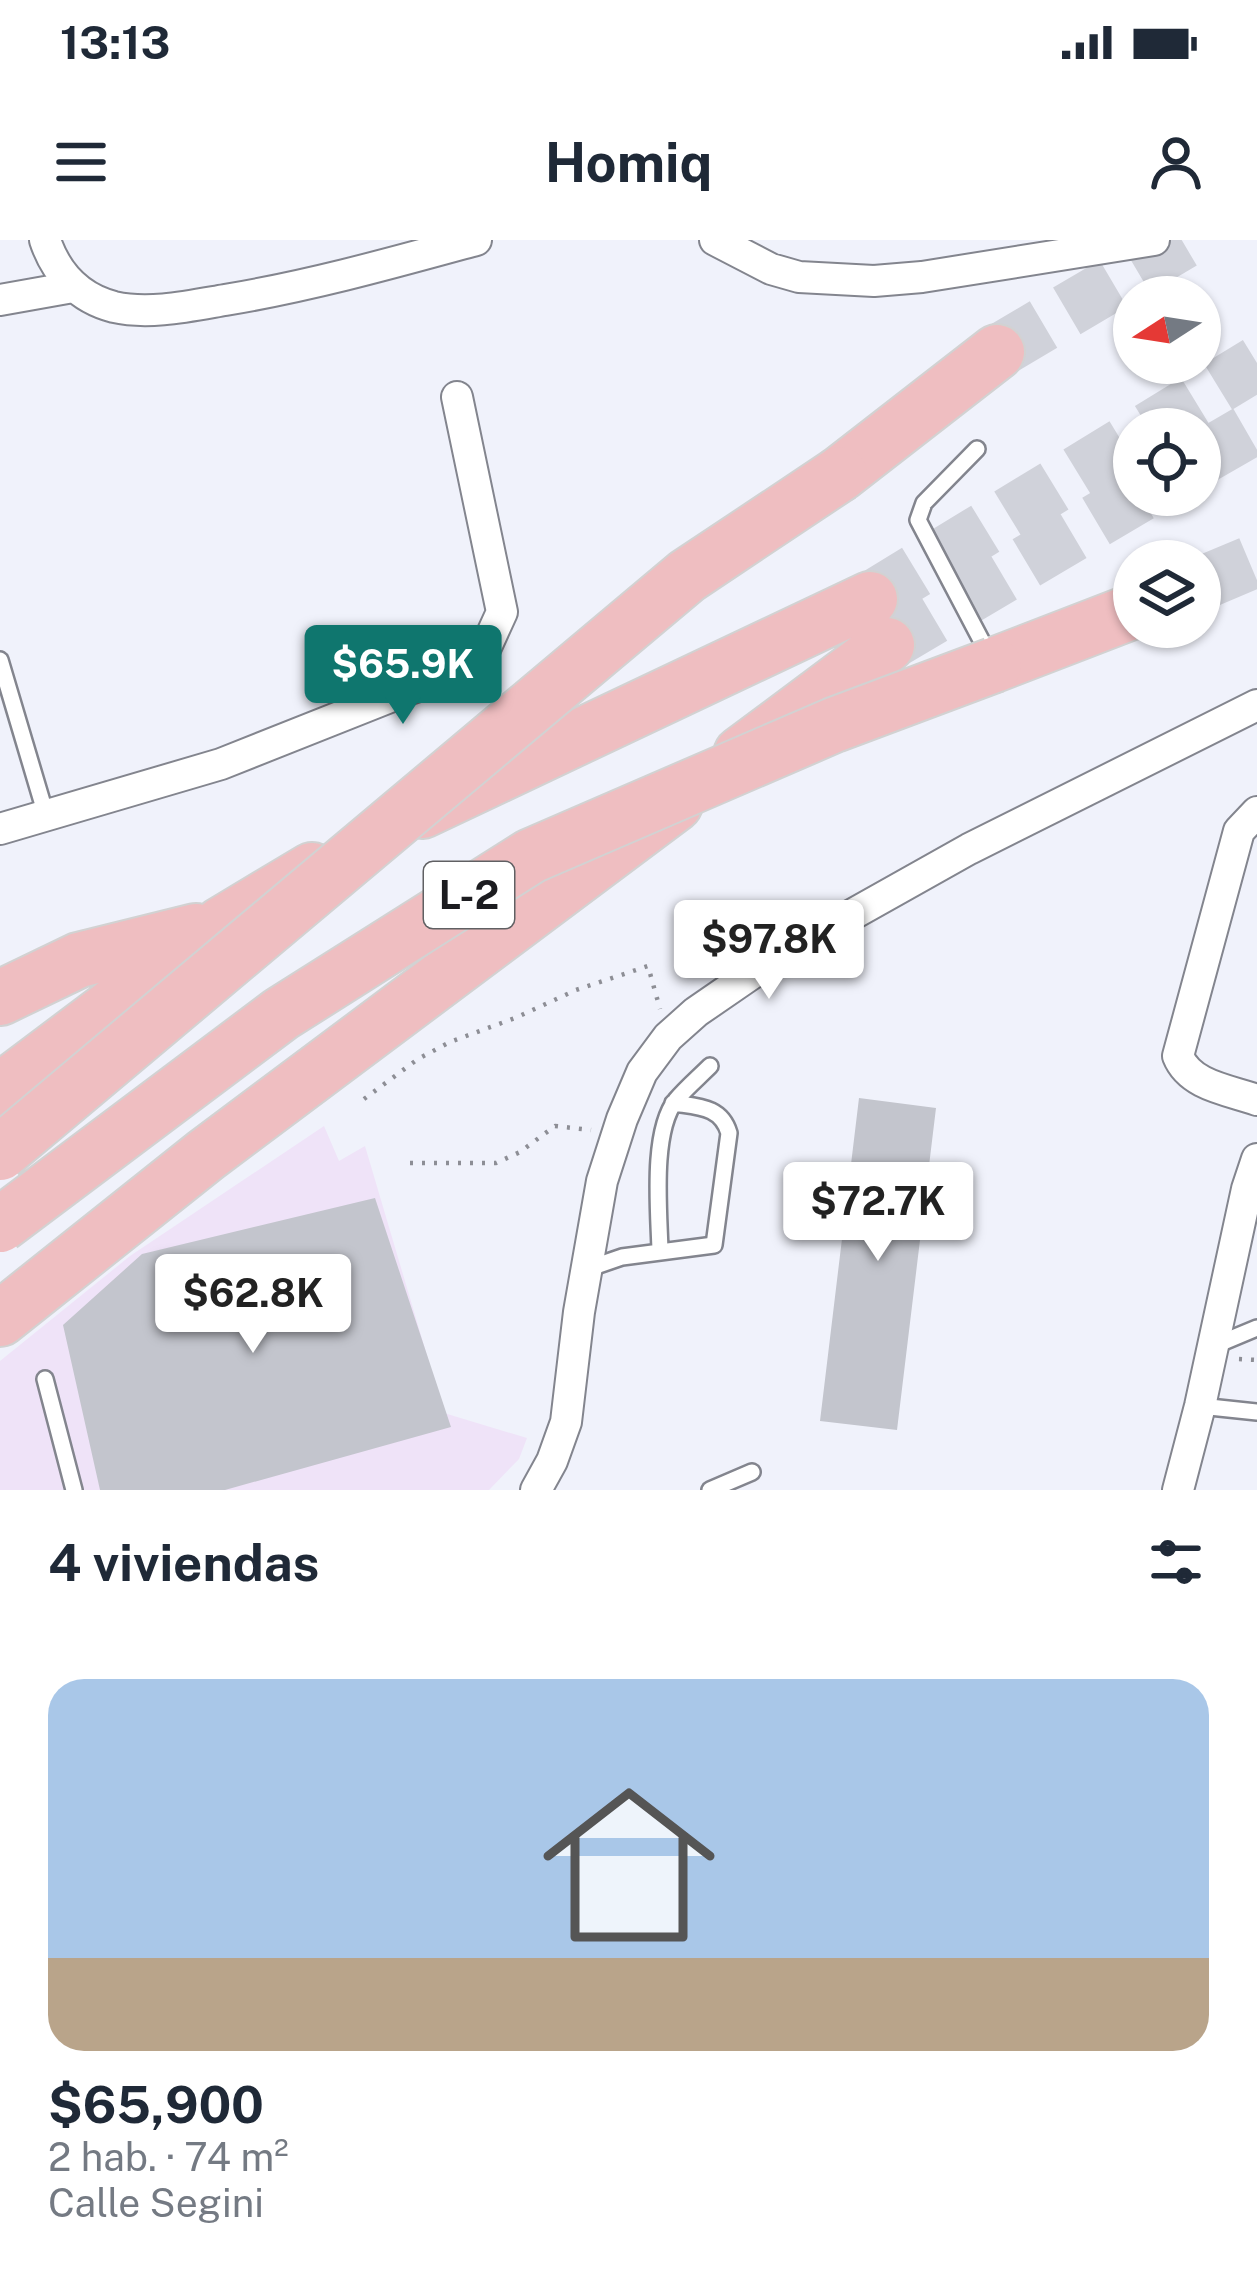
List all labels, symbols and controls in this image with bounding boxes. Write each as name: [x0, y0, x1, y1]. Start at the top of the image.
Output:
text: 13:13: [60, 16, 171, 69]
icon: menu: [48, 129, 114, 195]
icon: person: [1143, 129, 1209, 195]
text: Homiq: [545, 131, 712, 194]
north arrow: [1113, 276, 1221, 384]
map controls: [1113, 276, 1221, 648]
button: locate: [1113, 408, 1221, 516]
button: layers: [1113, 540, 1221, 648]
pin: $65.9K: [305, 625, 501, 727]
text: $65.9K: [332, 641, 474, 687]
road number: L-2: [424, 862, 514, 928]
pin: $97.8K: [671, 900, 867, 1002]
text: $97.8K: [701, 916, 837, 962]
pin: $72.7K: [780, 1162, 976, 1264]
text: $72.7K: [810, 1178, 946, 1224]
pin: $62.8K: [155, 1254, 351, 1356]
text: $62.8K: [182, 1270, 324, 1316]
icon: filters: [1143, 1529, 1209, 1595]
text: 4 viviendas: [48, 1533, 319, 1592]
icon: home: [521, 1757, 737, 1973]
text: $65,900: [48, 2075, 264, 2134]
text: 2 hab. · 74 m²: [48, 2134, 289, 2180]
text: Calle Segini: [48, 2180, 264, 2226]

